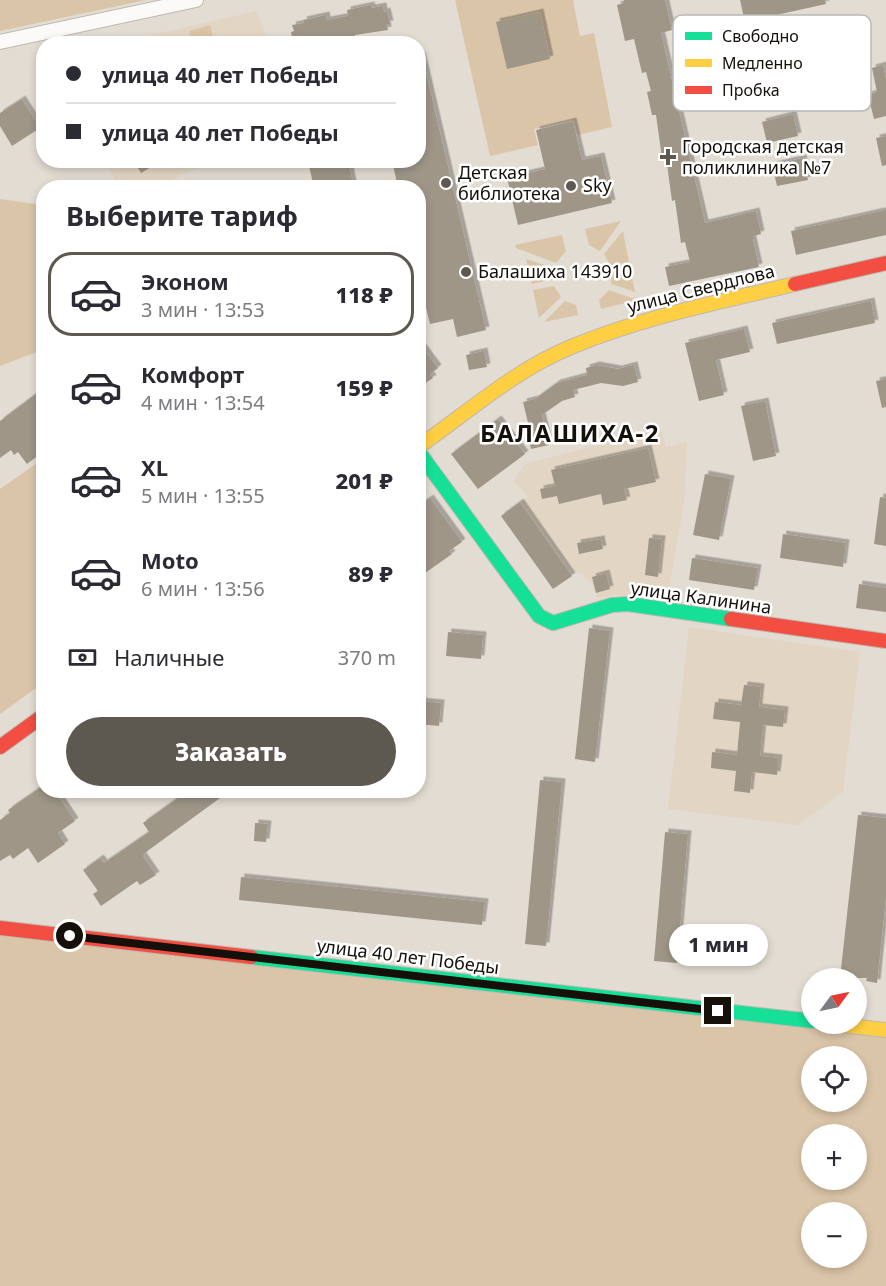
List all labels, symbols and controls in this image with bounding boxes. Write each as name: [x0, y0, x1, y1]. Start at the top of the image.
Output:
legend: [673, 15, 871, 111]
text: Свободно: [722, 25, 799, 47]
text: Медленно: [722, 52, 803, 74]
text: улица 40 лет Победы: [102, 59, 339, 89]
text: Пробка: [722, 79, 780, 101]
text: улица 40 лет Победы: [102, 117, 339, 147]
place label: Городская детская поликлиника №7: [682, 134, 844, 179]
marker: Городская детская поликлиника №7: [659, 148, 677, 166]
place label: Детская библиотека: [458, 160, 560, 205]
place label: Sky: [583, 173, 612, 197]
marker: Детская библиотека: [439, 176, 453, 190]
marker: Sky: [564, 179, 578, 193]
text: Выберите тариф: [66, 197, 298, 234]
street label: улица Свердлова: [625, 258, 777, 318]
place label: Балашиха 143910: [478, 259, 632, 283]
marker: Балашиха 143910: [459, 265, 473, 279]
text: Эконом: [141, 266, 229, 296]
icon: car: [69, 267, 123, 321]
text: 118 ₽: [336, 279, 393, 309]
text: 3 мин · 13:53: [141, 296, 265, 323]
text: Комфорт: [141, 359, 244, 389]
icon: car: [69, 360, 123, 414]
text: 159 ₽: [336, 372, 393, 402]
text: 4 мин · 13:54: [141, 389, 265, 416]
district label: БАЛАШИХА-2: [480, 416, 660, 449]
text: XL: [141, 452, 168, 482]
icon: car: [69, 453, 123, 507]
text: 201 ₽: [336, 465, 393, 495]
text: 5 мин · 13:55: [141, 482, 265, 509]
text: Moto: [141, 545, 199, 575]
icon: car: [69, 546, 123, 600]
text: 89 ₽: [348, 558, 393, 588]
text: 6 мин · 13:56: [141, 575, 265, 602]
street label: улица Калинина: [629, 575, 773, 619]
icon: cash: [66, 641, 99, 674]
text: Наличные: [114, 642, 224, 672]
text: 370 m: [338, 644, 396, 671]
button: Заказать: [66, 717, 396, 786]
route start: [56, 922, 83, 949]
callout: 1 мин: [668, 924, 768, 966]
text: 1 мин: [688, 931, 749, 958]
street label: улица 40 лет Победы: [316, 933, 501, 979]
north arrow: [801, 968, 867, 1034]
map controls: [801, 968, 867, 1268]
route end: [704, 997, 731, 1024]
button: locate: [801, 1046, 867, 1112]
button: +: [801, 1124, 867, 1190]
button: −: [801, 1202, 867, 1268]

